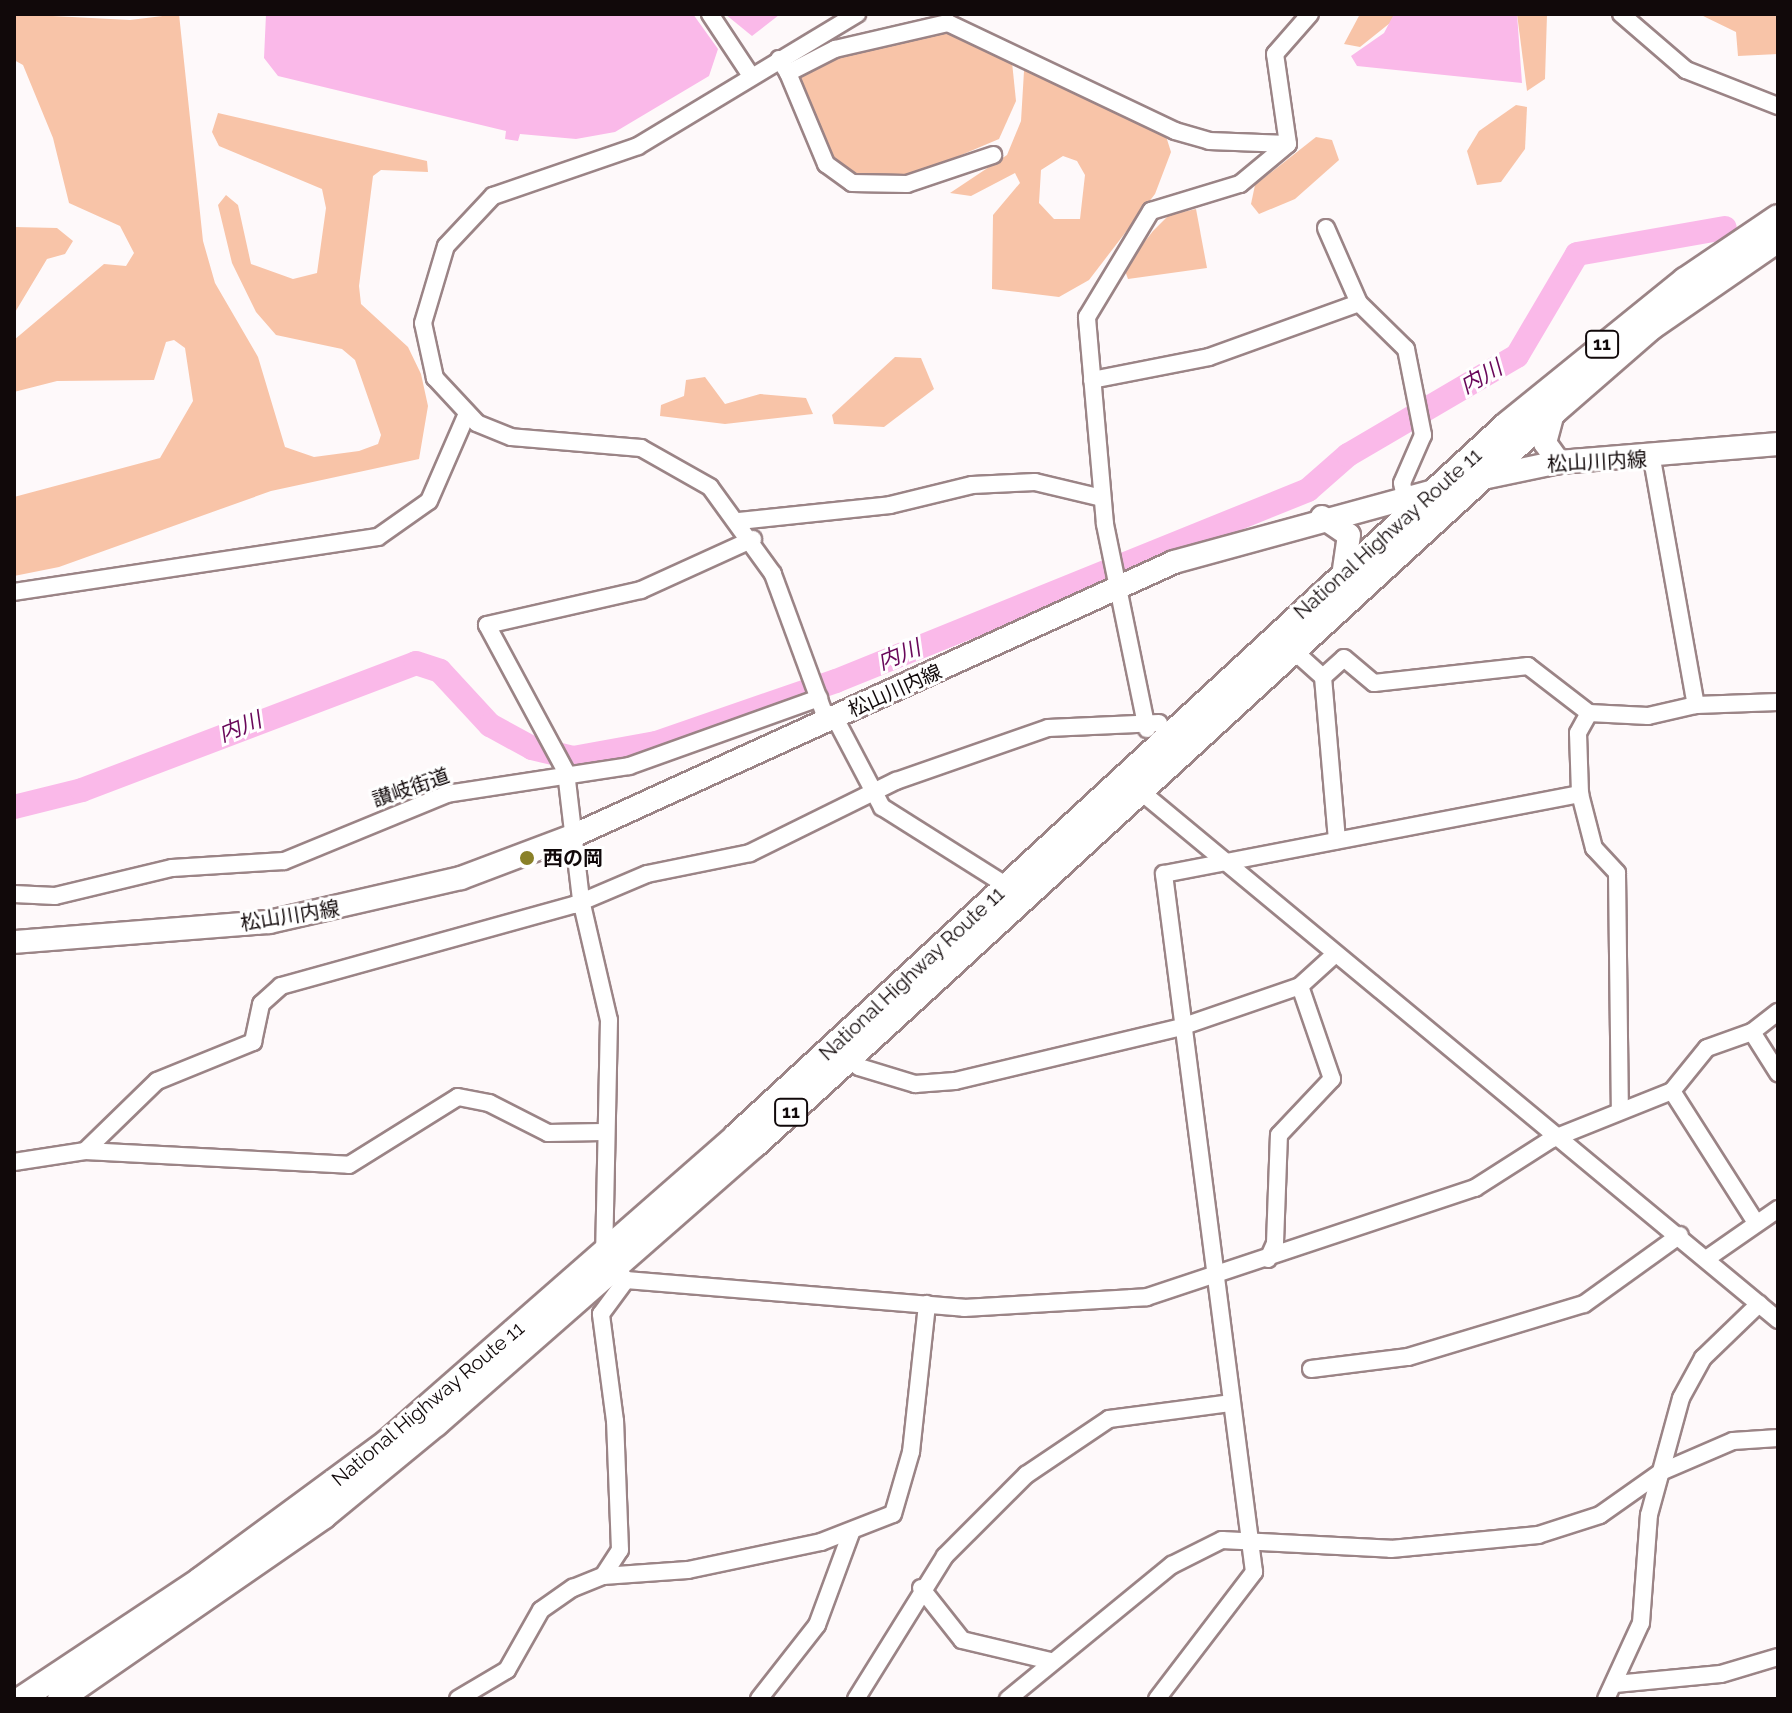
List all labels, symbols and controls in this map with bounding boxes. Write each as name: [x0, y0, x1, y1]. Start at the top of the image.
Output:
road number: 11: [1584, 330, 1620, 358]
water label: 内川: [1455, 355, 1507, 399]
street label: National Highway Route 11: [1289, 443, 1487, 625]
street label: 松山川内線: [1546, 447, 1648, 477]
water label: 内川: [874, 635, 924, 675]
street label: 松山川内線: [844, 660, 946, 722]
water label: 内川: [215, 707, 265, 747]
street label: 讃岐街道: [369, 764, 453, 812]
place label: 西の岡: [543, 846, 603, 870]
marker: 西の岡: [518, 849, 536, 867]
street label: National Highway Route 11: [814, 882, 1010, 1066]
street label: 松山川内線: [239, 896, 341, 936]
road number: 11: [773, 1098, 809, 1126]
street label: National Highway Route 11: [327, 1316, 529, 1492]

